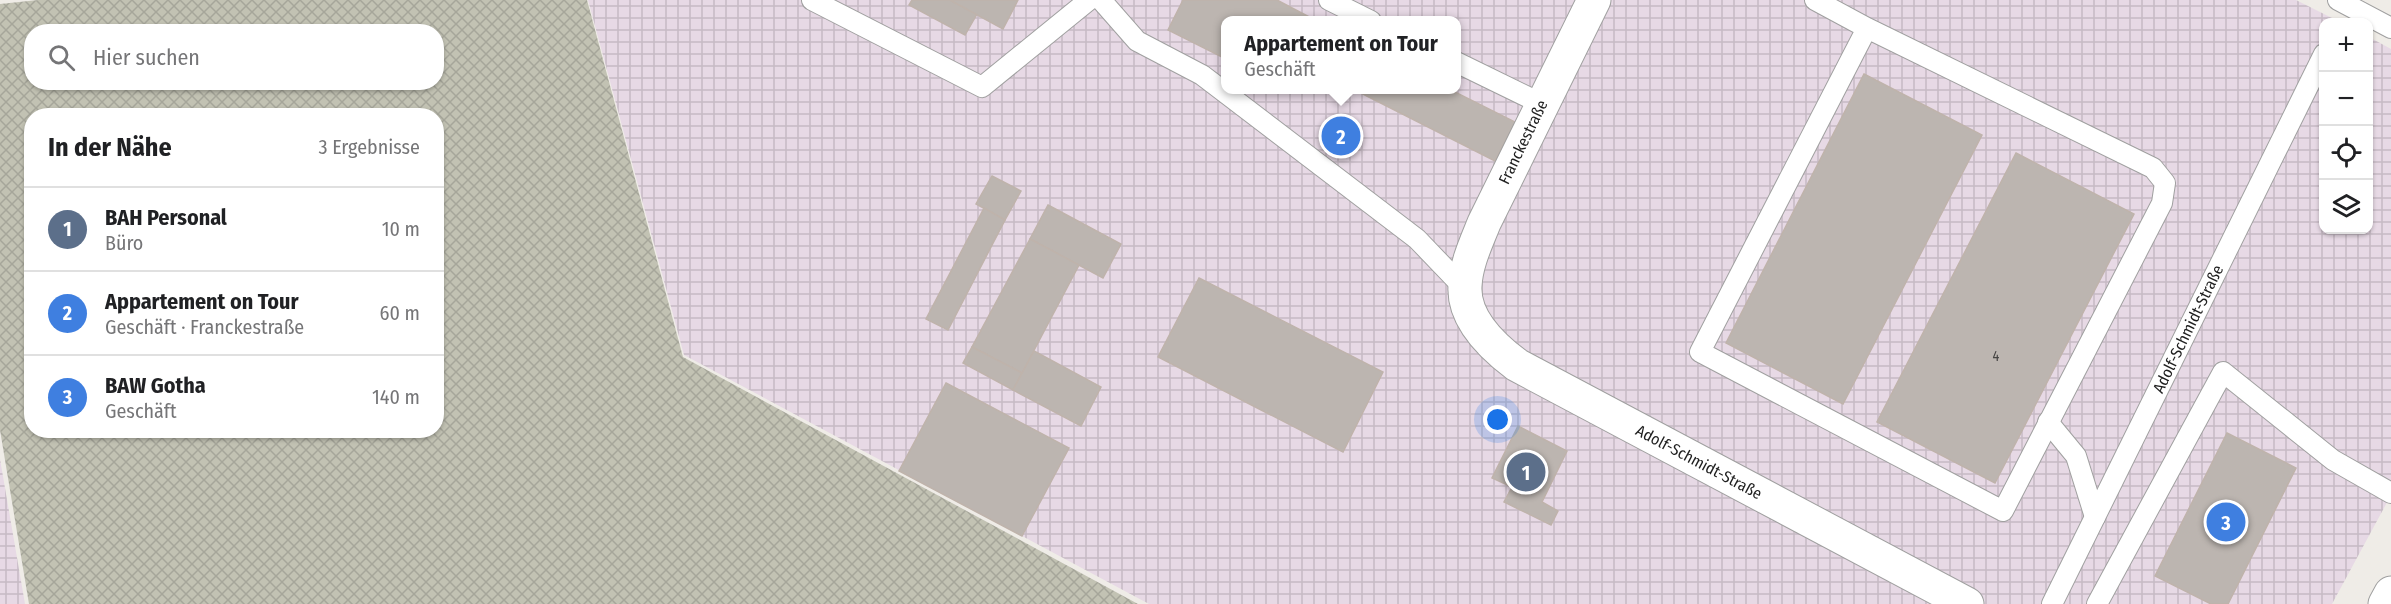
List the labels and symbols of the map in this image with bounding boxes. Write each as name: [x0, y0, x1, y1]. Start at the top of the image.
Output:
street label: Franckestraße: [1494, 97, 1552, 187]
pin: 2: [1322, 114, 1360, 158]
street label: Adolf-Schmidt-Straße: [2149, 262, 2227, 396]
house number: 4: [1993, 348, 2000, 365]
your location: [1483, 405, 1512, 434]
street label: Adolf-Schmidt-Straße: [1633, 421, 1765, 503]
pin: 1: [1506, 450, 1546, 494]
pin: 3: [2206, 500, 2246, 544]

